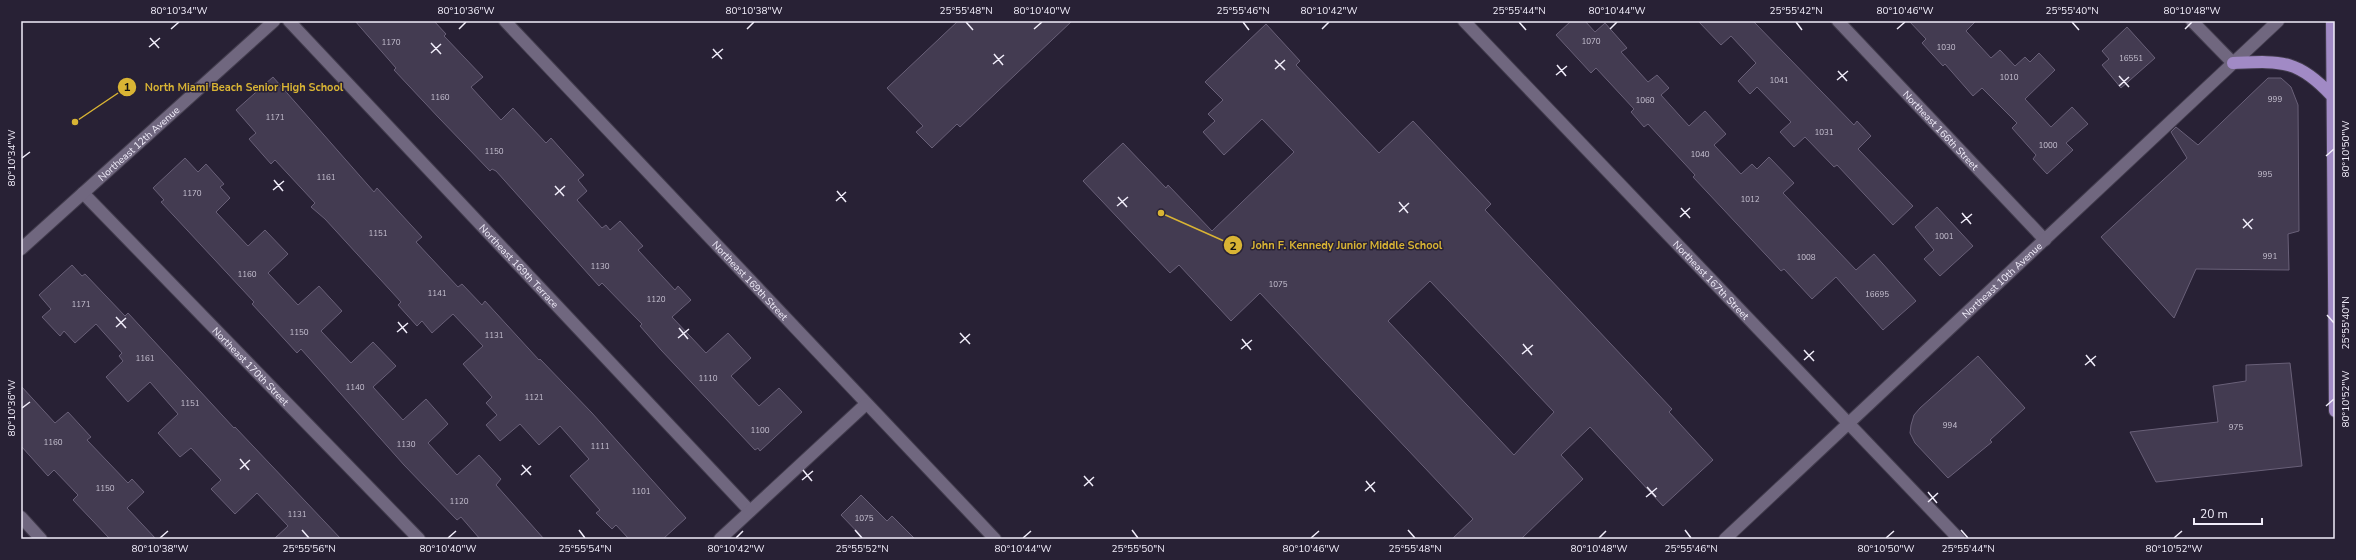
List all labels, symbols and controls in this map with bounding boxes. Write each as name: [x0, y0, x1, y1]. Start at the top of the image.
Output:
text: 80°10'34"W: [151, 4, 207, 18]
text: 80°10'36"W: [438, 4, 494, 18]
text: 80°10'38"W: [726, 4, 782, 18]
text: 25°55'48"N: [939, 4, 993, 18]
text: 80°10'40"W: [1014, 4, 1070, 18]
text: 25°55'46"N: [1216, 4, 1270, 18]
text: 80°10'42"W: [1301, 4, 1357, 18]
text: 25°55'44"N: [1492, 4, 1546, 18]
text: 80°10'44"W: [1589, 4, 1645, 18]
text: 25°55'42"N: [1769, 4, 1823, 18]
text: 80°10'46"W: [1877, 4, 1933, 18]
text: 25°55'40"N: [2045, 4, 2099, 18]
text: 80°10'48"W: [2164, 4, 2220, 18]
house number: 1070: [1581, 36, 1601, 47]
house number: 1170: [381, 37, 401, 48]
house number: 1030: [1936, 42, 1956, 53]
house number: 16551: [2119, 53, 2143, 64]
house number: 1010: [1999, 72, 2019, 83]
callout: North Miami Beach Senior High School: [117, 75, 351, 98]
house number: 1041: [1769, 75, 1789, 86]
text: 1: [123, 79, 131, 95]
text: North Miami Beach Senior High School: [145, 80, 344, 95]
street label: Northeast 166th Street: [1899, 88, 1982, 174]
house number: 1160: [430, 92, 450, 103]
house number: 999: [2268, 94, 2282, 105]
house number: 1060: [1635, 95, 1655, 106]
street label: Northeast 12th Avenue: [95, 104, 183, 184]
house number: 1171: [265, 112, 285, 123]
text: 80°10'50"W: [2339, 121, 2353, 177]
house number: 1031: [1814, 127, 1834, 138]
text: 80°10'34"W: [5, 130, 19, 186]
house number: 1000: [2038, 140, 2058, 151]
house number: 1150: [484, 146, 504, 157]
house number: 1040: [1690, 149, 1710, 160]
house number: 995: [2258, 169, 2272, 180]
house number: 1161: [316, 172, 336, 183]
house number: 1170: [182, 188, 202, 199]
house number: 1012: [1740, 194, 1760, 205]
street label: Northeast 169th Terrace: [476, 221, 561, 311]
house number: 1151: [368, 228, 388, 239]
house number: 1001: [1934, 231, 1954, 242]
callout: John F. Kennedy Junior Middle School: [1223, 234, 1450, 257]
street label: Northeast 169th Street: [709, 238, 791, 324]
text: 2: [1229, 238, 1237, 254]
text: John F. Kennedy Junior Middle School: [1251, 238, 1443, 253]
street label: Northeast 167th Street: [1669, 238, 1752, 324]
street label: Northeast 10th Avenue: [1959, 240, 2046, 322]
house number: 991: [2263, 251, 2277, 262]
house number: 1008: [1796, 252, 1816, 263]
house number: 1130: [590, 261, 610, 272]
house number: 1160: [237, 269, 257, 280]
house number: 1075: [1268, 279, 1288, 290]
house number: 1141: [427, 288, 447, 299]
house number: 16695: [1865, 289, 1889, 300]
house number: 1120: [646, 294, 666, 305]
text: 25°55'40"N: [2339, 296, 2353, 350]
house number: 1171: [71, 299, 91, 310]
street label: Northeast 170th Street: [209, 324, 292, 409]
house number: 1150: [289, 327, 309, 338]
house number: 1131: [484, 330, 504, 341]
house number: 1161: [135, 353, 155, 364]
text: 80°10'52"W: [2339, 371, 2353, 427]
house number: 1110: [698, 373, 718, 384]
text: 80°10'36"W: [5, 380, 19, 436]
house number: 1140: [345, 382, 365, 393]
house number: 1121: [524, 392, 544, 403]
house number: 1151: [180, 398, 200, 409]
house number: 994: [1943, 420, 1957, 431]
house number: 975: [2229, 422, 2243, 433]
house number: 1100: [750, 425, 770, 436]
house number: 1160: [43, 437, 63, 448]
house number: 1130: [396, 439, 416, 450]
house number: 1111: [590, 441, 610, 452]
house number: 1150: [95, 483, 115, 494]
house number: 1101: [631, 486, 651, 497]
house number: 1120: [449, 496, 469, 507]
scale bar: [2194, 500, 2262, 526]
text: 20 m: [2200, 506, 2228, 522]
house number: 1131: [287, 509, 307, 520]
house number: 1075: [854, 513, 874, 524]
text: 80°10'38"W: [132, 542, 188, 556]
text: 25°55'56"N: [282, 542, 336, 556]
text: 80°10'40"W: [420, 542, 476, 556]
text: 25°55'54"N: [558, 542, 612, 556]
text: 80°10'42"W: [708, 542, 764, 556]
text: 25°55'52"N: [835, 542, 889, 556]
text: 80°10'44"W: [995, 542, 1051, 556]
text: 25°55'50"N: [1111, 542, 1165, 556]
text: 80°10'46"W: [1283, 542, 1339, 556]
text: 25°55'48"N: [1388, 542, 1442, 556]
text: 80°10'48"W: [1571, 542, 1627, 556]
text: 25°55'46"N: [1664, 542, 1718, 556]
text: 80°10'50"W: [1858, 542, 1914, 556]
text: 25°55'44"N: [1941, 542, 1995, 556]
text: 80°10'52"W: [2146, 542, 2202, 556]

